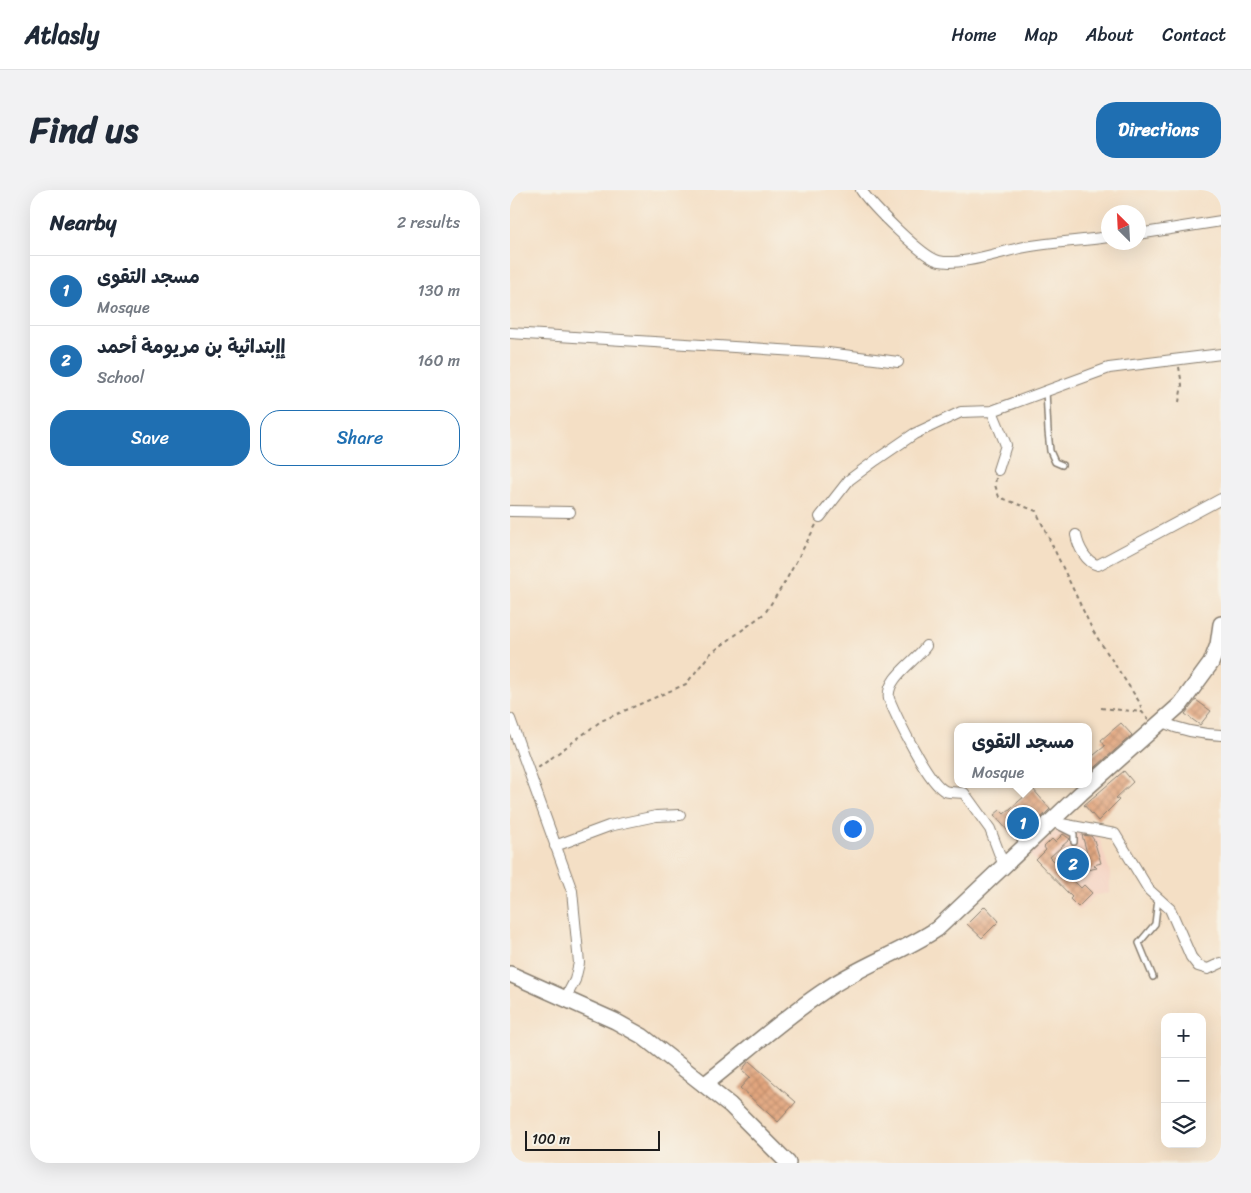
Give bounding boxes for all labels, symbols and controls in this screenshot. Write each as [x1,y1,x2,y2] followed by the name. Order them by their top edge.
[25,14,99,56] text: Atlasly
[952,19,997,51] text: Home
[1025,19,1058,51] text: Map
[1086,19,1134,51] text: About
[1162,19,1226,51] text: Contact
[30,99,138,161] text: Find us
[1096,102,1221,158] button: Directions
[50,204,116,242] text: Nearby
[1101,205,1146,250] north arrow
[397,208,460,237] text: 2 results
[97,260,200,293] text: مسجد التقوى
[63,276,69,305] text: 1
[418,276,460,305] text: 130 m
[97,293,150,322] text: Mosque
[97,330,285,363] text: إإبتدائية بن مريومة أحمد
[61,346,71,375] text: 2
[417,346,460,375] text: 160 m
[97,363,144,392] text: School
[50,410,250,466] button: Save
[260,410,460,466] button: Share
[954,723,1092,788] popup
[972,725,1074,758] text: مسجد التقوى
[972,758,1024,787] text: Mosque
[1007,804,1039,842] pin: 1
[840,816,866,842] your location
[1057,845,1089,883] pin: 2
[1161,1013,1206,1148] map controls
[1161,1013,1206,1058] button: +
[1161,1058,1206,1103] button: −
[1161,1103,1206,1148] button: layers
[532,1127,570,1152] text: 100 m
[525,1128,660,1151] scale bar

